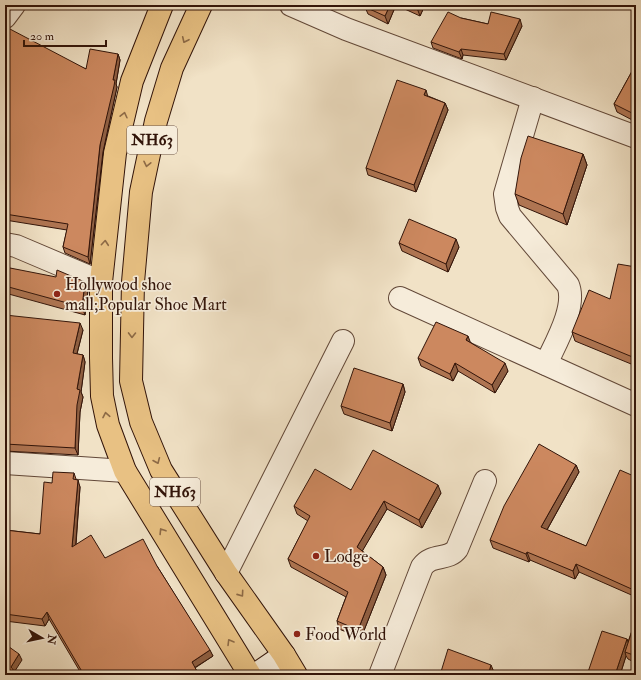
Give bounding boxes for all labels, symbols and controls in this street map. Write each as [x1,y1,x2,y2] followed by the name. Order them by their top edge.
[24,22,106,48] scale bar
[30,29,55,44] text: 20 m
[182,36,190,44] one-way arrow
[119,112,127,118] one-way arrow
[127,126,177,154] road number: NH63
[144,161,152,167] one-way arrow
[100,240,109,246] one-way arrow
[65,274,227,316] place label: Hollywood shoe mall;Popular Shoe Mart
[52,289,62,299] marker: Hollywood shoe mall;Popular Shoe Mart
[128,332,136,338] one-way arrow
[102,412,110,418] one-way arrow
[153,457,161,464] one-way arrow
[150,478,200,506] road number: NH63
[160,528,167,535] one-way arrow
[324,546,368,567] place label: Lodge
[311,551,321,561] marker: Lodge
[236,590,243,597] one-way arrow
[22,618,62,658] north arrow
[305,624,387,645] place label: Food World
[292,629,302,639] marker: Food World
[44,633,59,646] text: N
[227,639,235,646] one-way arrow

